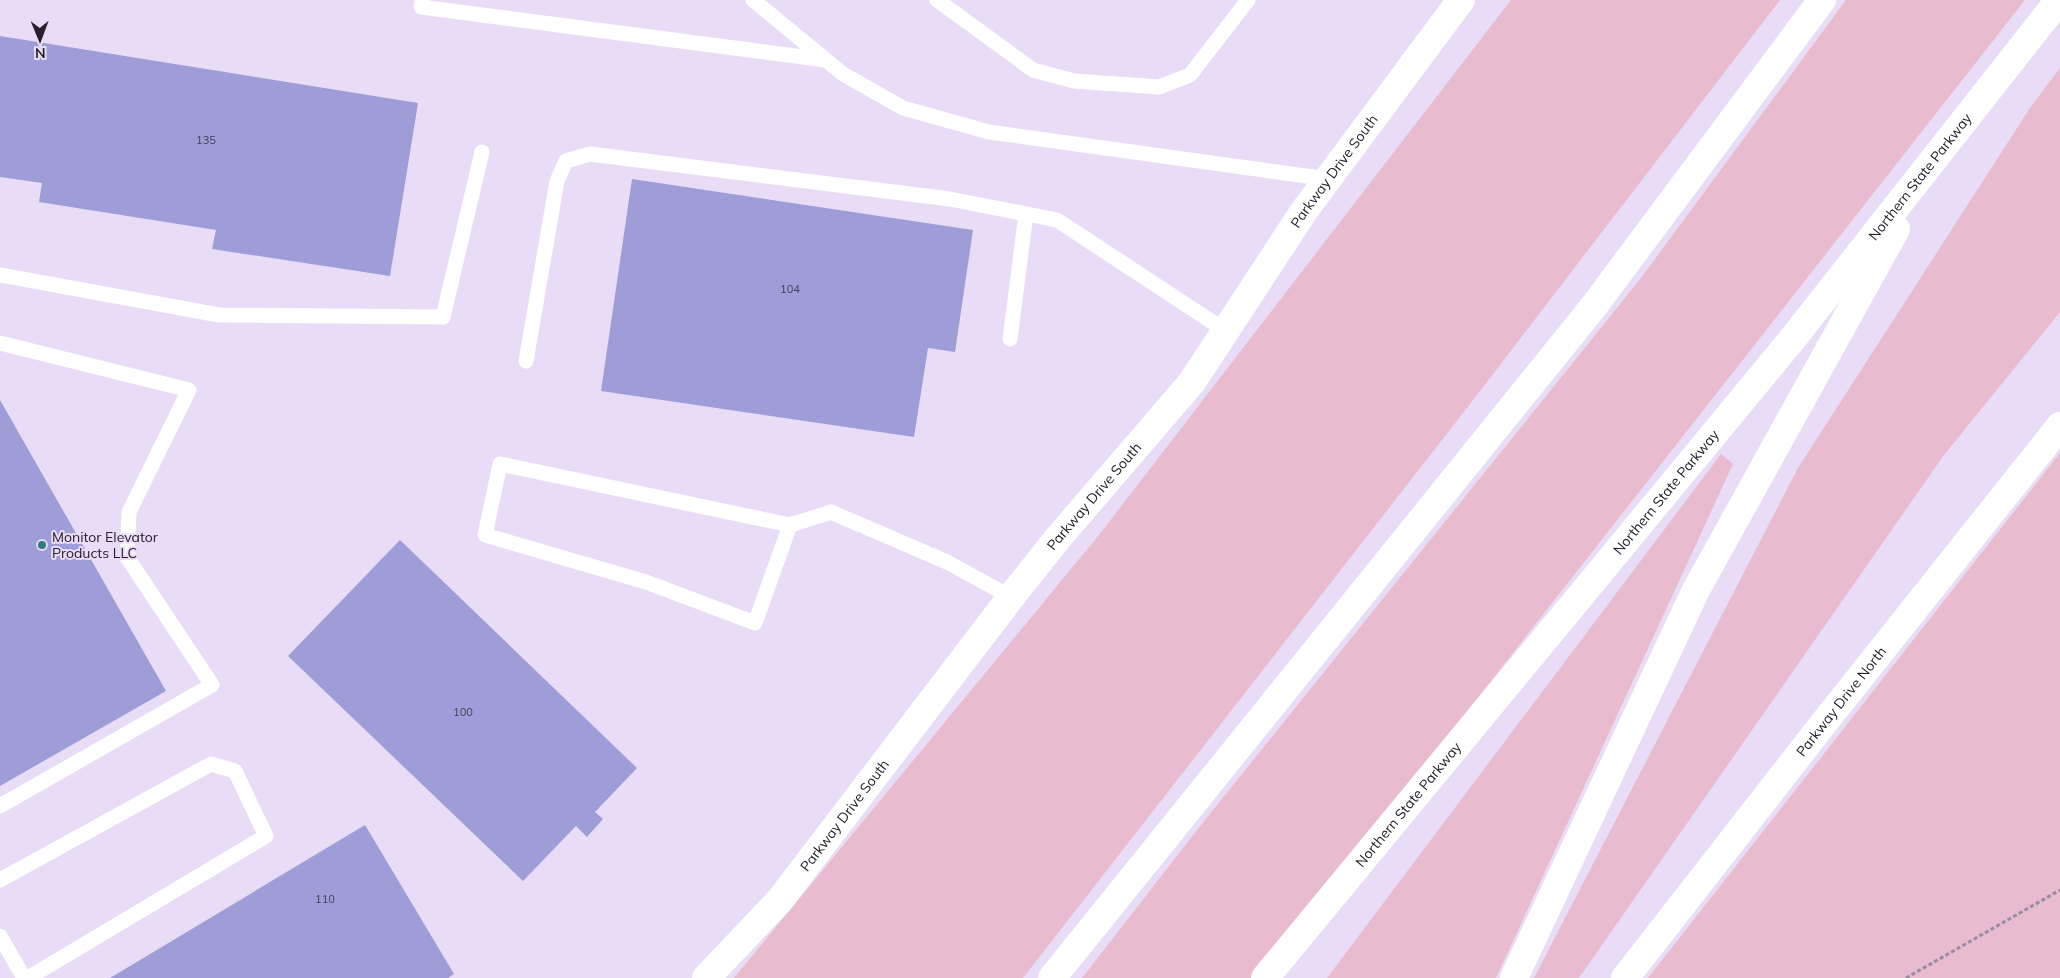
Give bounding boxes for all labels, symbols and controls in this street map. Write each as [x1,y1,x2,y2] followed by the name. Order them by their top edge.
[15,15,65,65] north arrow
[35,44,46,62] text: N
[1864,109,1976,244] street label: Northern State Parkway
[1287,111,1382,231] street label: Parkway Drive South
[196,133,216,147] house number: 135
[780,282,800,296] house number: 104
[1609,425,1723,558] street label: Northern State Parkway
[1043,439,1145,554] street label: Parkway Drive South
[52,528,159,562] place label: Monitor Elevator Products LLC
[36,539,48,551] marker: Monitor Elevator Products LLC
[1792,643,1890,760] street label: Parkway Drive North
[453,705,473,719] house number: 100
[1351,738,1465,871] street label: Northern State Parkway
[796,756,893,875] street label: Parkway Drive South
[315,892,335,906] house number: 110

